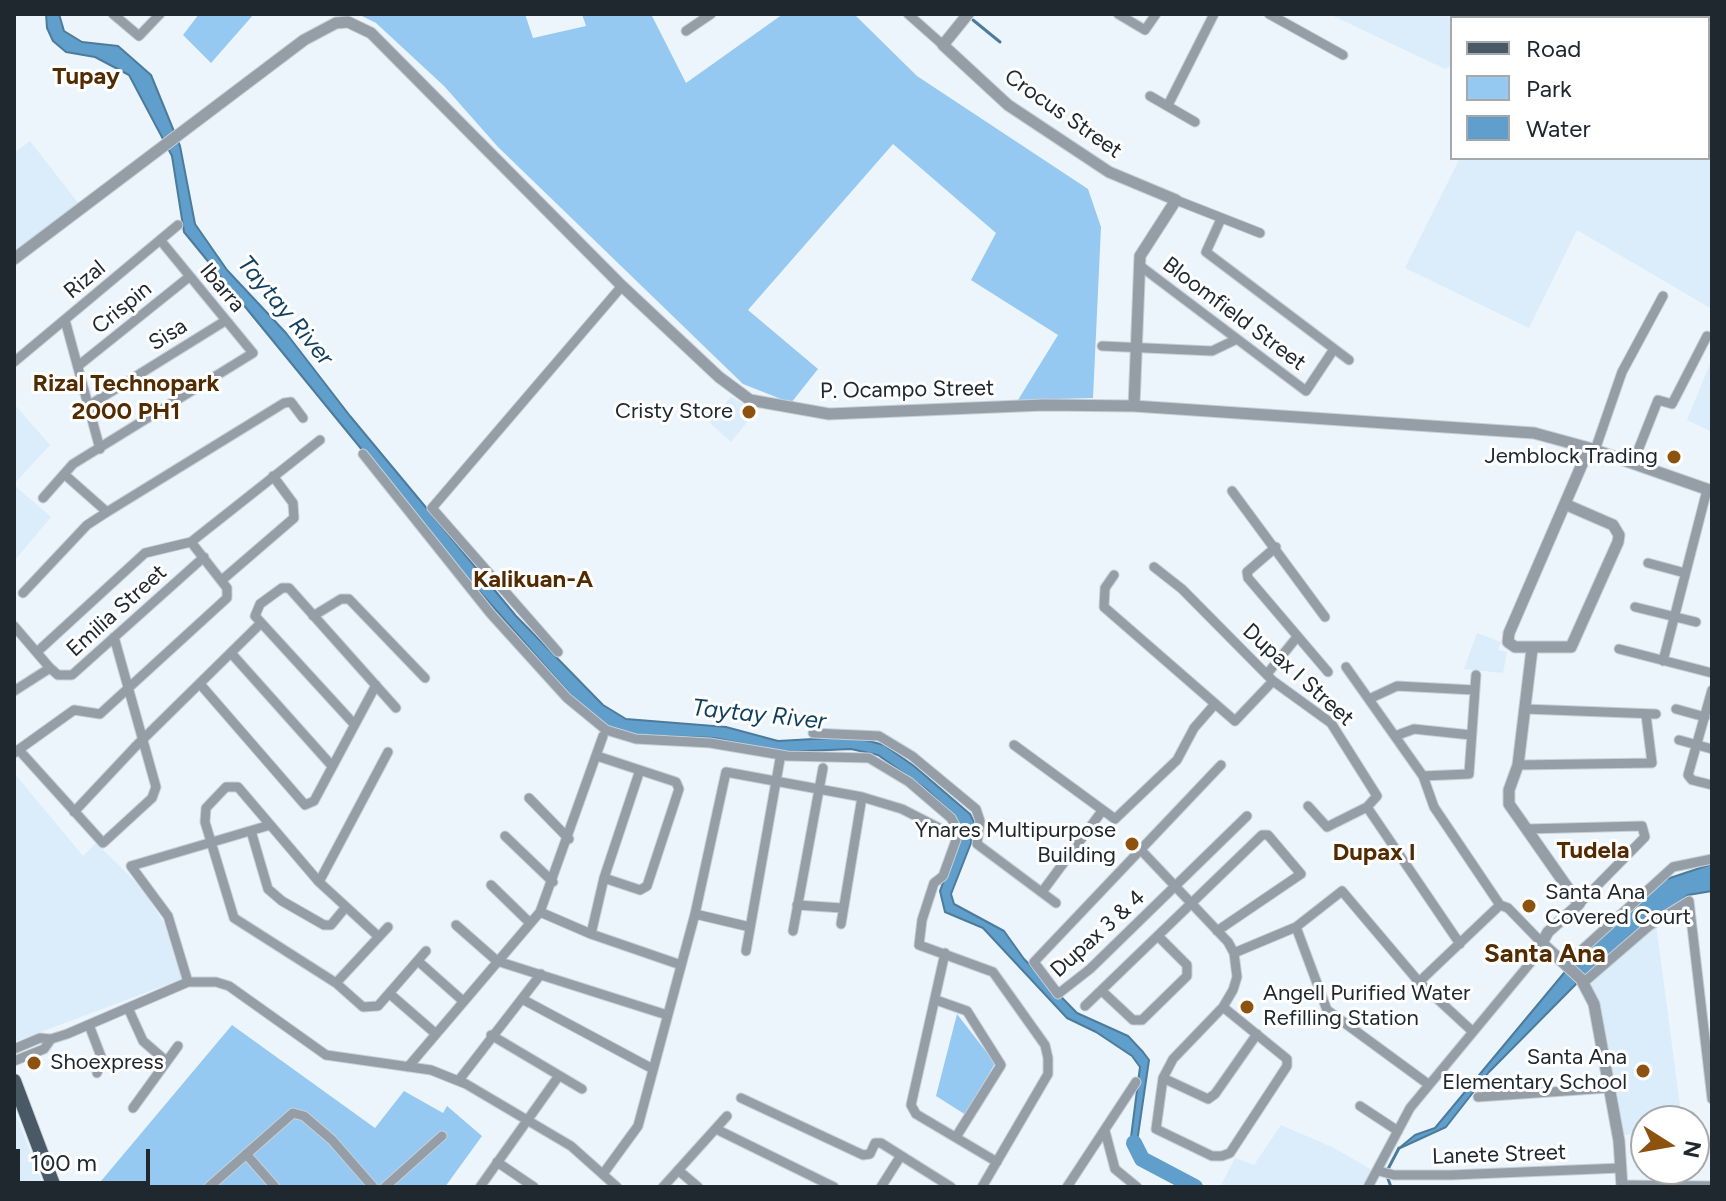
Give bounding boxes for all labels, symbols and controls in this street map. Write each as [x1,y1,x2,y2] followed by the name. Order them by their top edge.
[1450,16,1710,160] legend
[1526,34,1581,63] text: Road
[52,63,120,91] district label: Tupay
[999,64,1127,164] street label: Crocus Street
[1526,74,1572,103] text: Park
[1526,114,1591,143] text: Water
[231,250,339,372] water label: Taytay River
[1157,252,1311,376] street label: Bloomfield Street
[59,255,111,305] street label: Rizal
[194,258,250,318] street label: Ibarra
[87,276,157,340] street label: Crispin
[144,313,192,357] street label: Sisa
[33,370,219,426] district label: Rizal Technopark 2000 PH1
[820,375,994,405] street label: P. Ocampo Street
[615,399,733,425] place label: Cristy Store
[740,403,758,421] marker: Cristy Store
[1484,444,1658,470] place label: Jemblock Trading
[1665,448,1683,466] marker: Jemblock Trading
[62,559,172,663] street label: Emilia Street
[473,566,593,594] district label: Kalikuan-A
[1237,618,1359,732] street label: Dupax I Street
[691,694,827,736] water label: Taytay River
[915,818,1116,870] place label: Ynares Multipurpose Building
[1123,835,1141,853] marker: Ynares Multipurpose Building
[1556,837,1630,865] district label: Tudela
[1332,839,1416,867] district label: Dupax I
[1545,880,1691,932] place label: Santa Ana Covered Court
[1045,885,1151,983] street label: Dupax 3 & 4
[1520,897,1538,915] marker: Santa Ana Covered Court
[1484,938,1606,970] district label: Santa Ana
[1263,981,1470,1032] place label: Angell Purified Water Refilling Station
[1238,998,1256,1016] marker: Angell Purified Water Refilling Station
[1442,1045,1627,1096] place label: Santa Ana Elementary School
[50,1050,164,1076] place label: Shoexpress
[25,1054,43,1072] marker: Shoexpress
[1634,1062,1652,1080] marker: Santa Ana Elementary School
[1630,1105,1710,1185] north arrow
[20,1133,154,1183] scale bar
[1677,1138,1707,1160] text: N
[1431,1139,1567,1171] street label: Lanete Street
[30,1148,97,1177] text: 100 m

